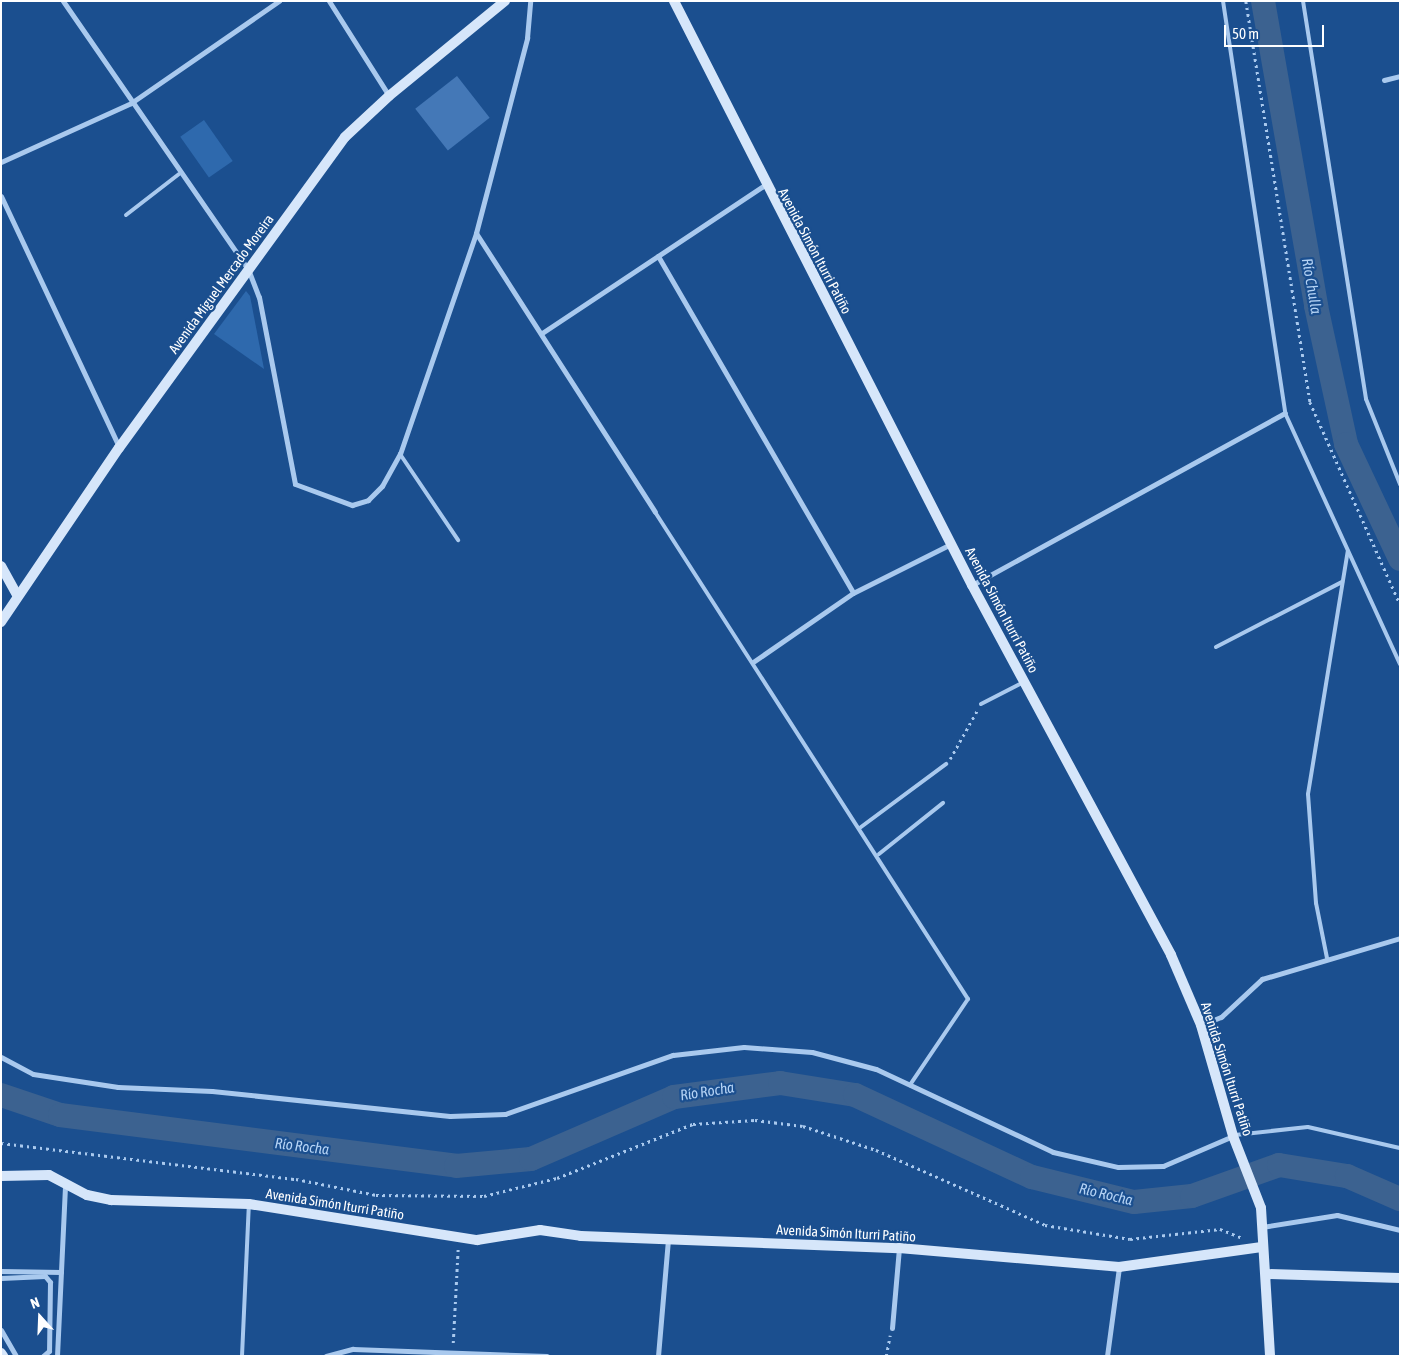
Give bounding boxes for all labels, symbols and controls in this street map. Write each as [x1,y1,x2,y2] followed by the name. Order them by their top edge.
[1226,15,1326,47] scale bar
[1232,25,1259,42] text: 50 m
[775,185,855,317] street label: Avenida Simón Iturri Patiño
[165,211,277,357] street label: Avenida Miguel Mercado Moreira
[1298,257,1326,315] water label: Río Chulla
[962,544,1042,676] street label: Avenida Simón Iturri Patiño
[1197,1000,1257,1138] street label: Avenida Simón Iturri Patiño
[679,1078,735,1104] water label: Río Rocha
[274,1134,330,1158] water label: Río Rocha
[1077,1179,1135,1209] water label: Río Rocha
[265,1185,405,1223] street label: Avenida Simón Iturri Patiño
[776,1221,916,1245] street label: Avenida Simón Iturri Patiño
[15,1292,65,1342] north arrow
[28,1294,41,1312] text: N

